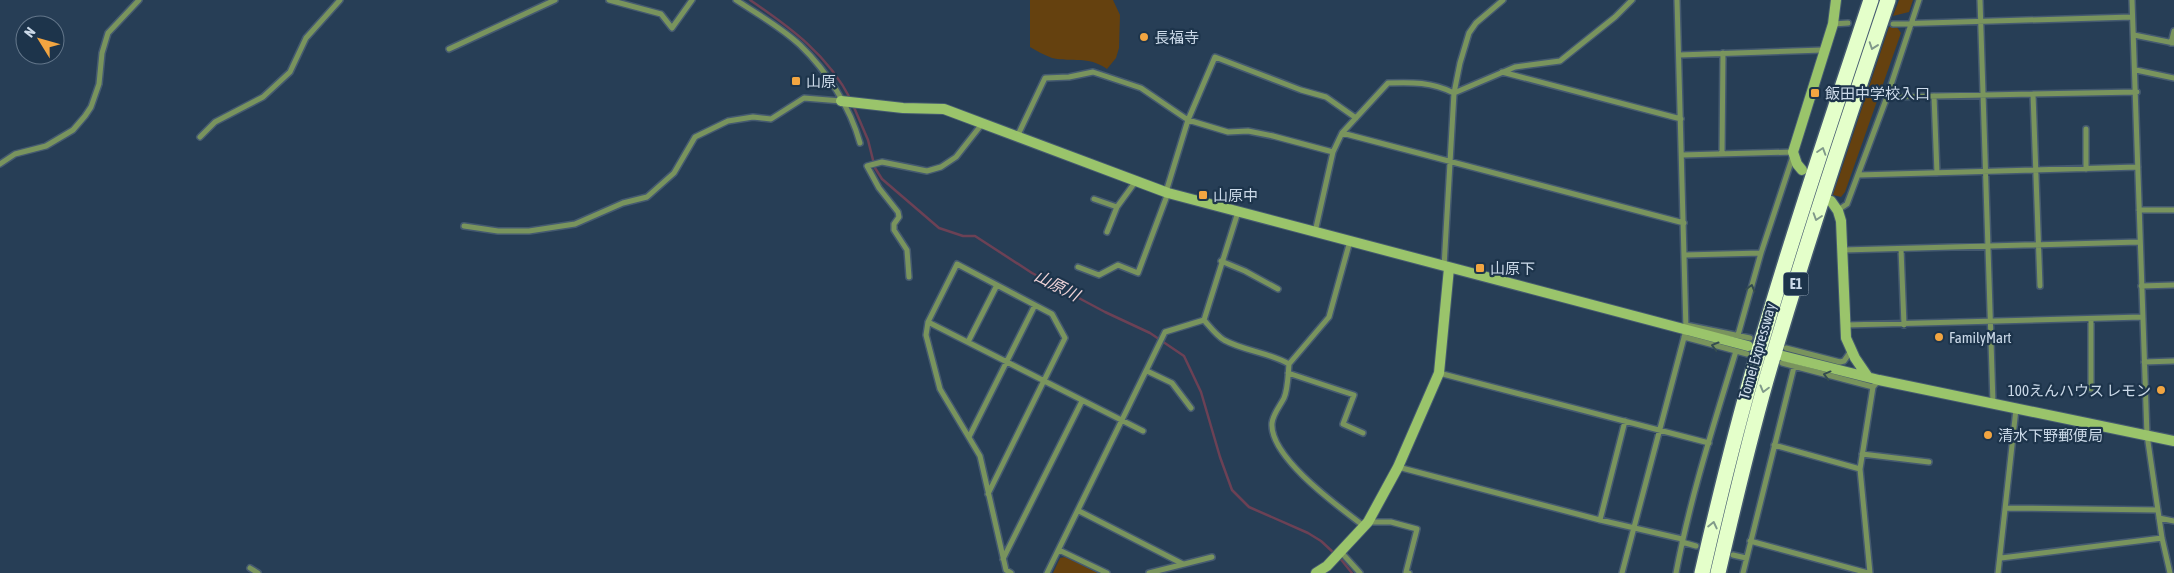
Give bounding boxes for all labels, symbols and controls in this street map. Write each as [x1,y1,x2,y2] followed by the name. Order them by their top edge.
[15,15,65,65] north arrow
[21,24,38,40] text: N
[1154,29,1199,46] place label: 長福寺
[1138,31,1150,43] marker: 長福寺
[1869,41,1879,50] one-way arrow
[806,73,836,90] place label: 山原
[790,75,802,87] marker: 山原
[1825,85,1930,102] place label: 飯田中学校入口
[1809,87,1821,99] marker: 飯田中学校入口
[1816,147,1826,156] one-way arrow
[1213,187,1258,204] place label: 山原中
[1197,189,1209,201] marker: 山原中
[1812,213,1822,221] one-way arrow
[1490,260,1535,277] place label: 山原下
[1474,262,1486,274] marker: 山原下
[1032,266,1084,305] water label: 山原川
[1784,272,1808,296] road number: E1
[1746,284,1756,292] one-way arrow
[1735,301,1779,401] street label: Tomei Expressway
[1949,329,2012,346] place label: FamilyMart
[1933,331,1945,343] marker: FamilyMart
[1712,341,1720,351] one-way arrow
[1824,371,1832,381] one-way arrow
[2008,382,2151,399] place label: 100えんハウス レモン
[2155,384,2167,396] marker: 100えんハウス レモン
[1759,385,1770,394] one-way arrow
[1998,427,2103,444] place label: 清水下野郵便局
[1982,429,1994,441] marker: 清水下野郵便局
[1707,521,1718,530] one-way arrow

